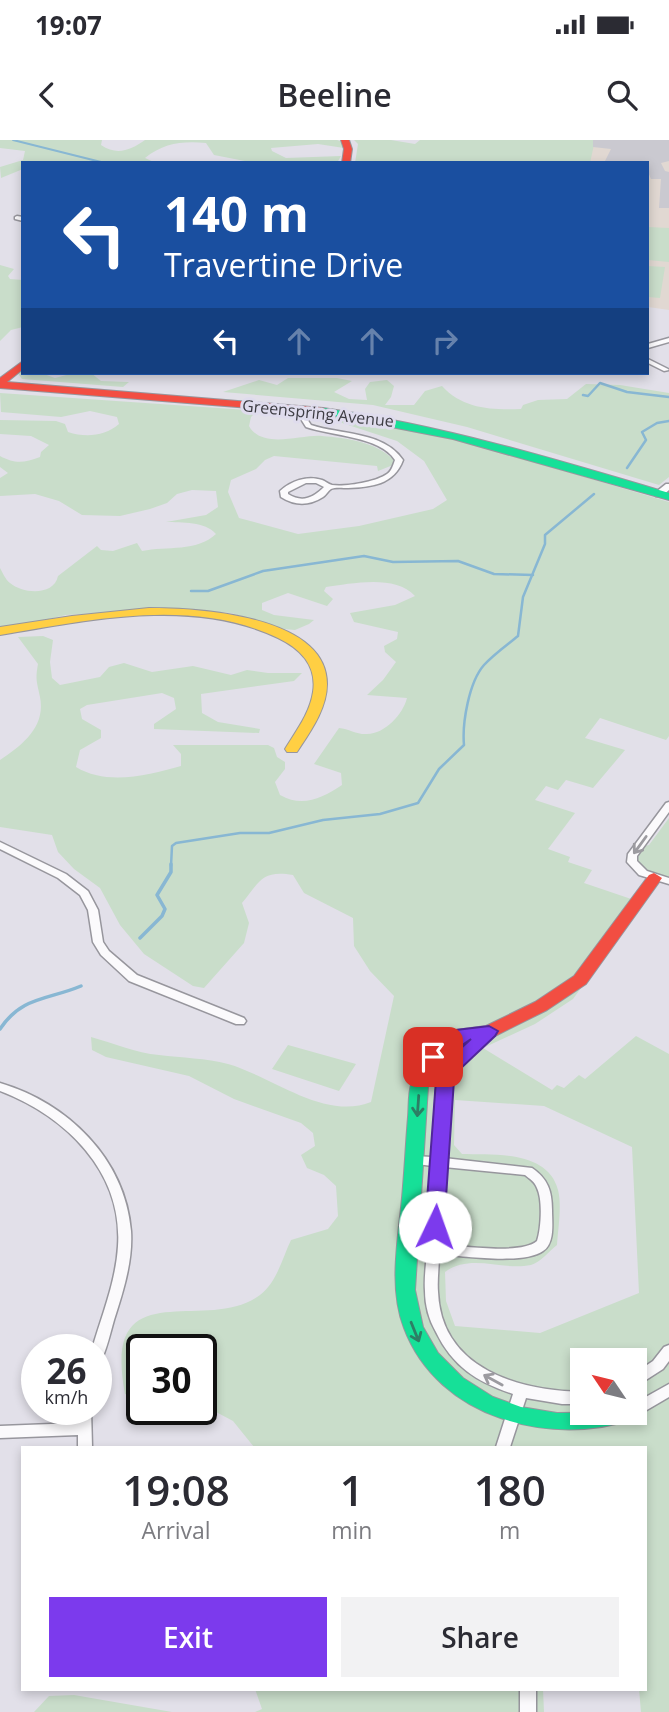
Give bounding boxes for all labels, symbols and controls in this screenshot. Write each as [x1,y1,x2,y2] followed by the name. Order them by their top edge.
[35,7,102,43] text: 19:07
[277,73,392,116] text: Beeline
[28,76,66,114] icon: back
[603,76,641,114] icon: search
[164,180,309,246] text: 140 m
[49,189,140,280] icon: left
[164,243,403,286] text: Travertine Drive
[207,322,245,360] icon: left
[280,322,318,360] icon: ahead
[353,322,391,360] icon: ahead
[426,322,464,360] icon: right
[241,394,395,432] street label: Greenspring Avenue
[633,835,648,854] one-way arrow
[403,1027,463,1087] pin
[414,1038,452,1076] icon: arrive
[411,1094,424,1117] one-way arrow
[398,1190,472,1264] position arrow
[409,1321,422,1342] one-way arrow
[126,1334,217,1425] speed limit sign: 30
[46,1347,87,1394] text: 26
[570,1348,648,1424] north arrow
[570,1348,647,1425] map controls
[484,1373,504,1387] one-way arrow
[45,1385,88,1409] text: km/h
[122,1461,230,1518] text: 19:08
[340,1461,364,1518] text: 1
[474,1461,546,1518] text: 180
[141,1514,211,1546] text: Arrival
[331,1514,372,1546] text: min
[499,1514,520,1546] text: m
[49,1597,327,1677] button: Exit
[341,1597,619,1677] button: Share

